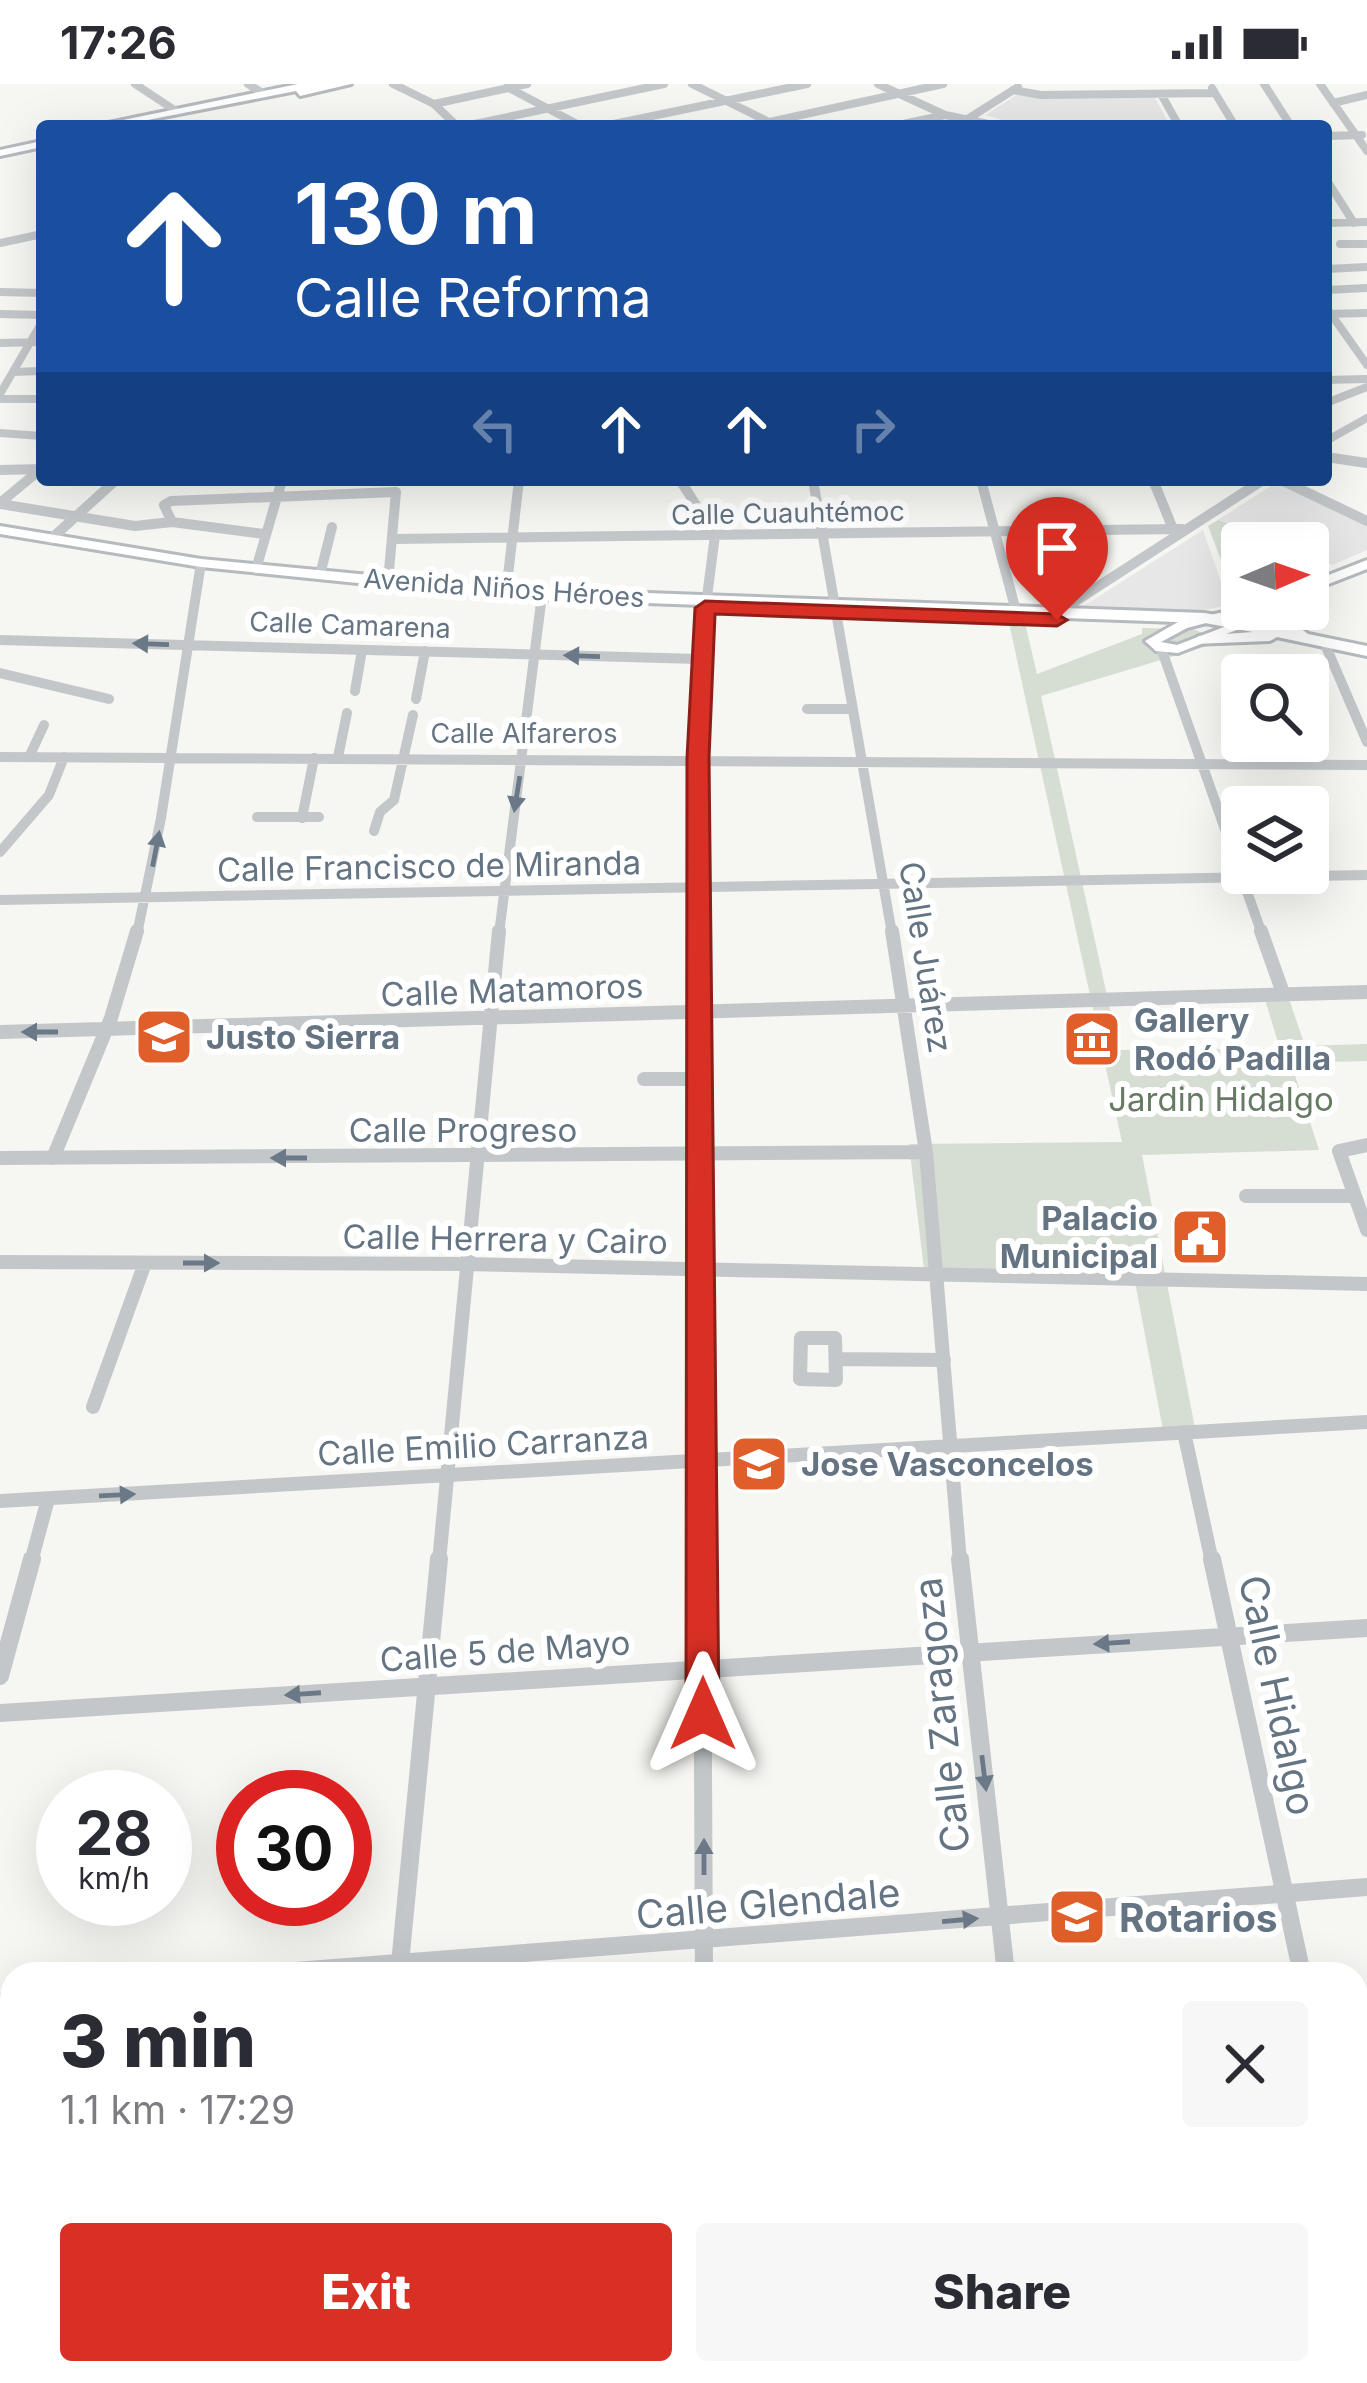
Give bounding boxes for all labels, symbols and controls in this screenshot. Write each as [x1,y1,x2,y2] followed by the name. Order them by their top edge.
[60,15,177,70] text: 17:26
[294,163,538,264] text: 130 m
[96,168,252,324] icon: ahead
[294,265,652,330] text: Calle Reforma
[462,396,528,462] icon: left
[588,396,654,462] icon: ahead
[714,396,780,462] icon: ahead
[840,396,906,462] icon: right
[671,494,905,532] street label: Calle Cuauhtémoc
[1006,497,1108,620] pin
[1024,515,1090,581] icon: arrive
[1221,522,1329,630] north arrow
[1221,522,1329,894] map controls
[362,562,646,614] street label: Avenida Niños Héroes
[249,605,451,645] street label: Calle Camarena
[131,634,169,653] one-way arrow
[562,646,600,665] one-way arrow
[1221,654,1329,762] button: search
[431,717,617,750] street label: Calle Alfareros
[508,776,526,814] one-way arrow
[1221,786,1329,894] button: layers
[147,829,166,867] one-way arrow
[217,842,641,890] street label: Calle Francisco de Miranda
[891,859,961,1055] street label: Calle Juárez
[380,965,644,1015] street label: Calle Matamoros
[1134,1000,1331,1078] place label: Gallery Rodó Padilla
[133,1006,195,1068] school or university icon: Justo Sierra
[1061,1008,1123,1070] museum icon: Gallery Rodó Padilla
[206,1017,400,1057] place label: Justo Sierra
[20,1022,58,1042] one-way arrow
[1108,1079,1334,1119] park label: Jardin Hidalgo
[349,1110,577,1150] street label: Calle Progreso
[269,1148,307,1168] one-way arrow
[1000,1198,1158,1276] place label: Palacio Municipal
[1169,1206,1231,1268] public building icon: Palacio Municipal
[342,1216,668,1262] street label: Calle Herrera y Cairo
[183,1253,221,1273] one-way arrow
[316,1416,650,1474] street label: Calle Emilio Carranza
[728,1433,790,1495] school or university icon: Jose Vasconcelos
[801,1444,1094,1484] place label: Jose Vasconcelos
[99,1485,137,1504] one-way arrow
[1230,1571,1326,1819] street label: Calle Hidalgo
[903,1575,979,1855] street label: Calle Zaragoza
[379,1622,631,1680] street label: Calle 5 de Mayo
[1093,1634,1130,1653] one-way arrow
[640,1651,766,1777] position arrow
[283,1685,321,1704] one-way arrow
[975,1755,994,1793] one-way arrow
[216,1770,372,1926] speed limit sign: 30
[76,1797,152,1869] text: 28
[694,1837,714,1875] one-way arrow
[78,1860,150,1896] text: km/h
[634,1868,902,1938] street label: Calle Glendale
[1046,1886,1108,1948] school or university icon: Rotarios
[1119,1894,1278,1941] place label: Rotarios
[942,1910,979,1929] one-way arrow
[60,1997,256,2084] text: 3 min
[1182,2001,1308,2127] button: close
[60,2086,295,2133] text: 1.1 km · 17:29
[60,2223,672,2361] button: Exit
[696,2223,1308,2361] button: Share

